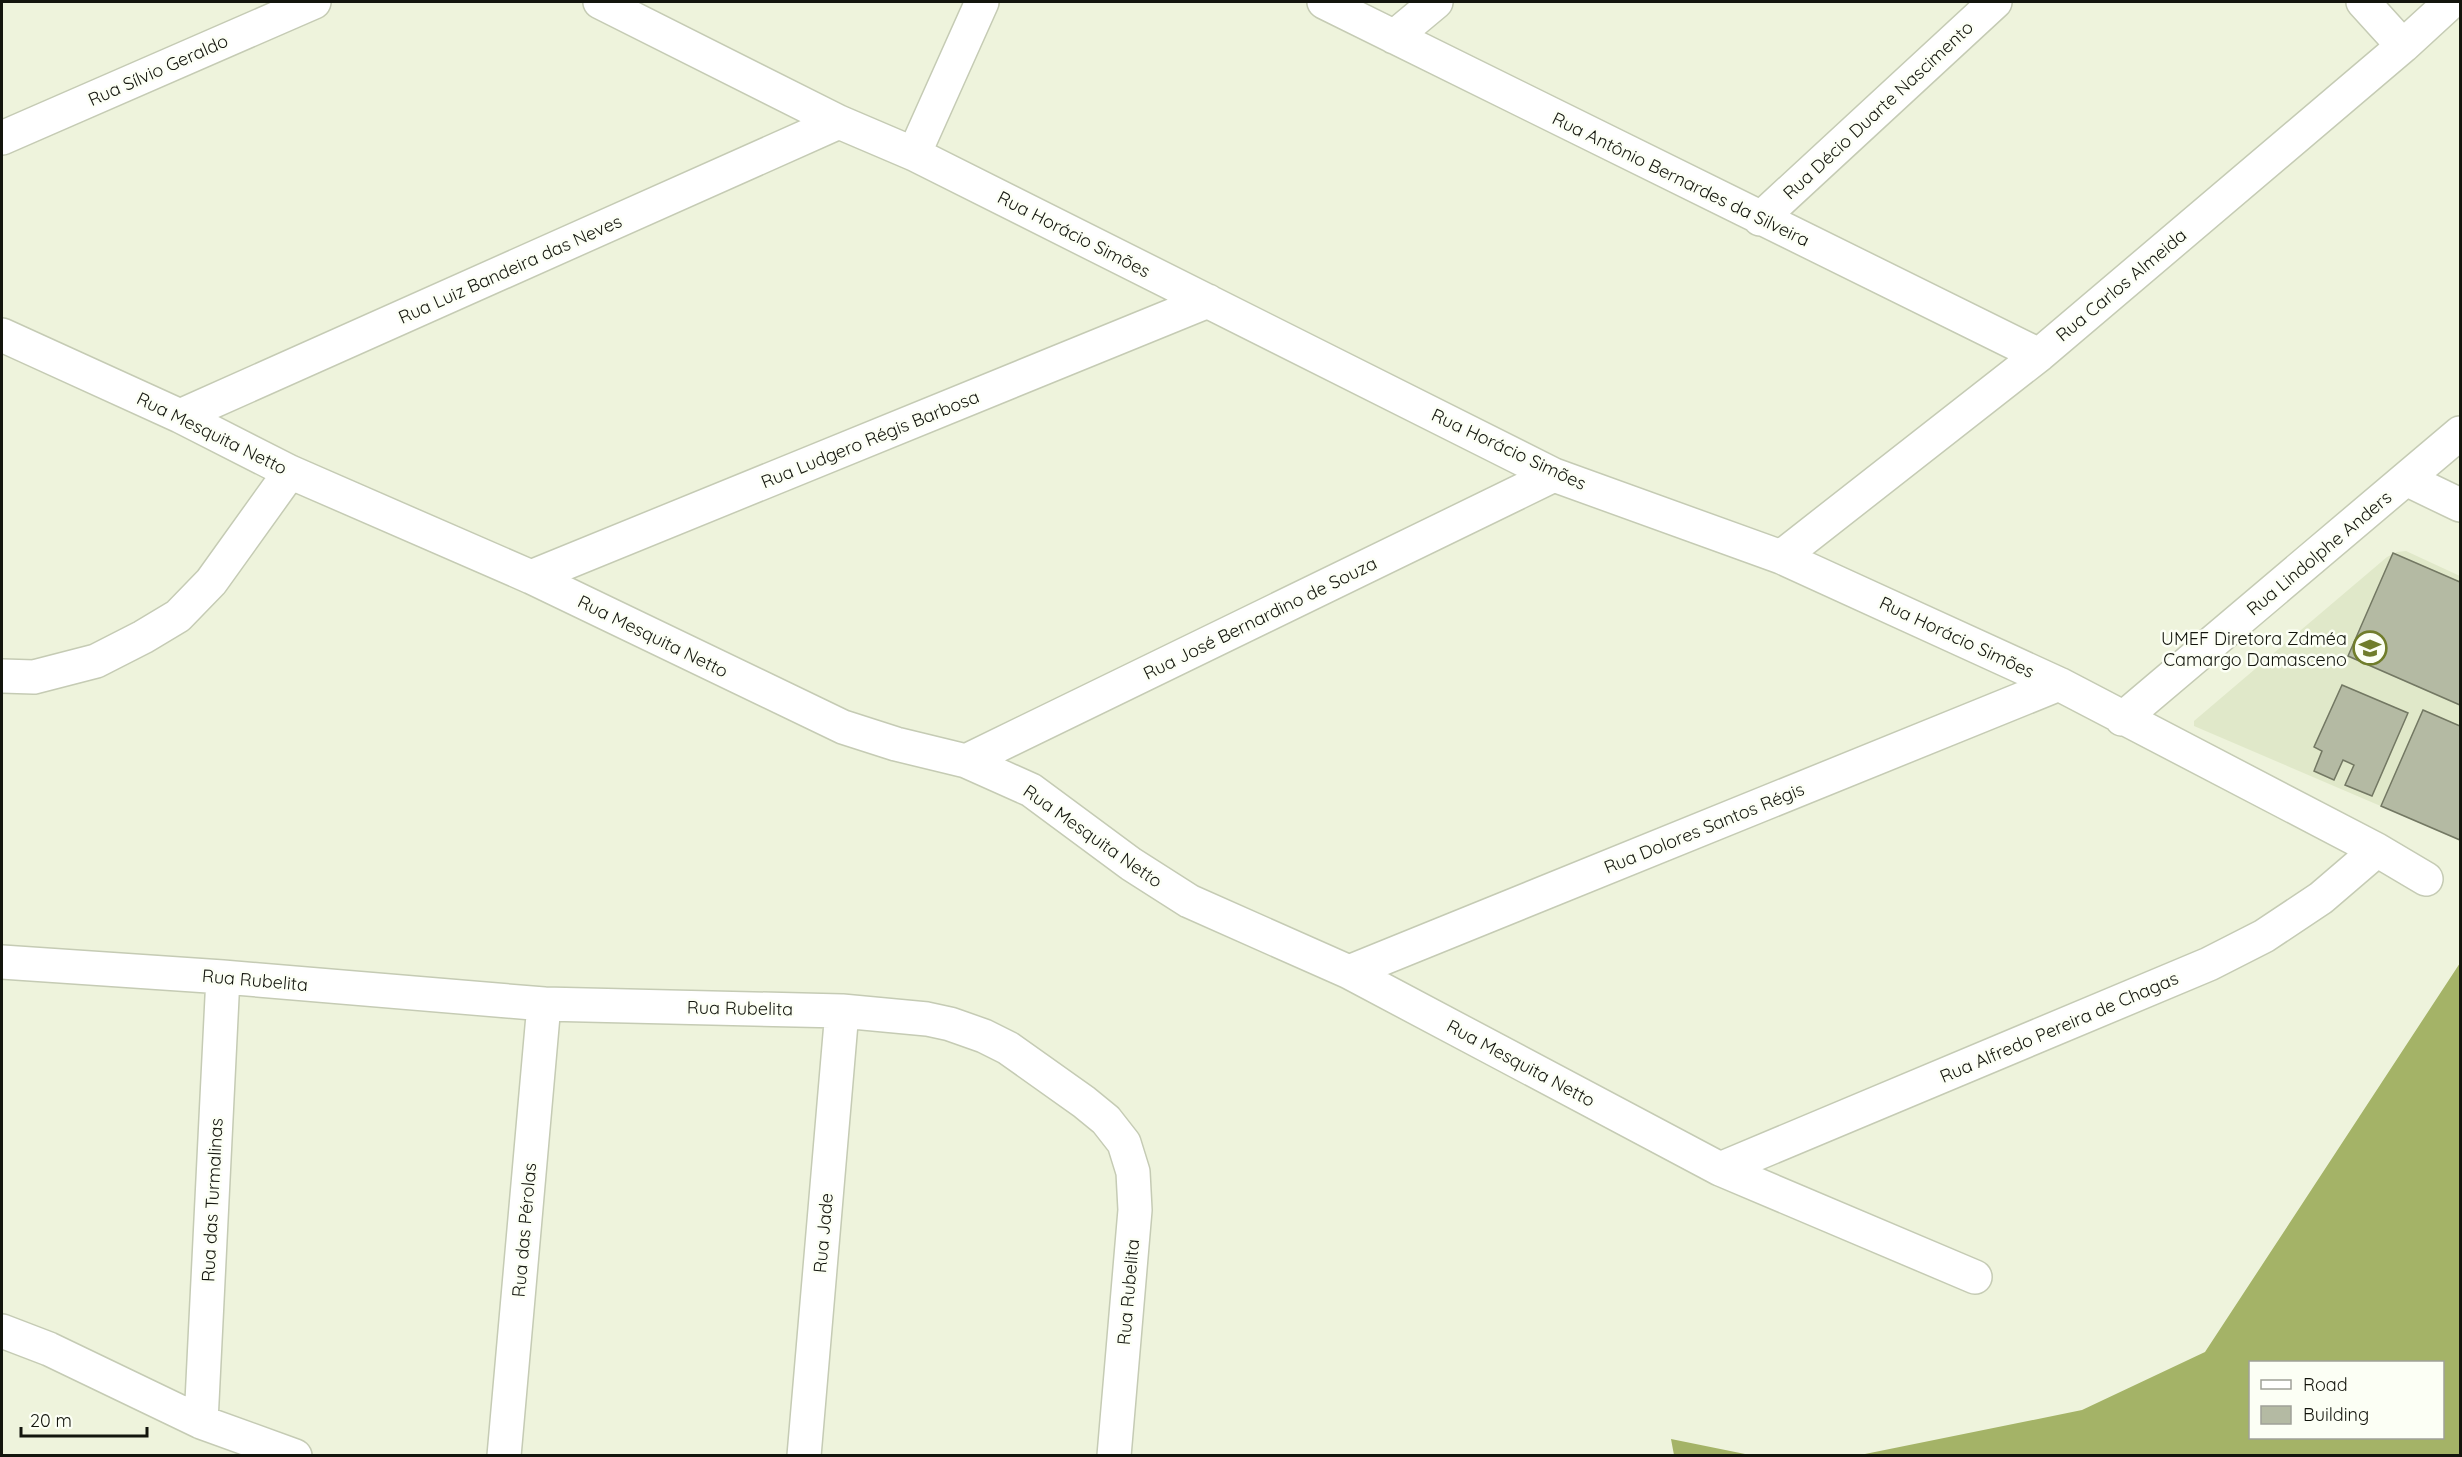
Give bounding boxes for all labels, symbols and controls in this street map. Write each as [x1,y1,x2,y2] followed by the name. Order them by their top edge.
[1778,16,1978,204] street label: Rua Décio Duarte Nascimento
[84,29,232,111] street label: Rua Sílvio Geraldo
[1549,107,1813,251] street label: Rua Antônio Bernardes da Silveira
[994,186,1154,282] street label: Rua Horácio Simões
[395,209,625,329] street label: Rua Luiz Bandeira das Neves
[2051,224,2191,346] street label: Rua Carlos Almeida
[758,385,982,493] street label: Rua Ludgero Régis Barbosa
[133,387,291,479] street label: Rua Mesquita Netto
[1428,403,1590,495] street label: Rua Horácio Simões
[2242,486,2396,620] street label: Rua Lindolphe Anders
[1139,551,1381,685] street label: Rua José Bernardino de Souza
[574,590,732,682] street label: Rua Mesquita Netto
[1876,591,2038,683] street label: Rua Horácio Simões
[2161,627,2347,671] place label: UMEF Diretora Zdméa Camargo Damasceno
[2352,630,2388,666] school or university icon: UMEF Diretora Zdméa Camargo Damasceno
[1600,777,1808,879] street label: Rua Dolores Santos Régis
[1019,779,1167,893] street label: Rua Mesquita Netto
[201,964,309,996] street label: Rua Rubelita
[1936,966,2182,1088] street label: Rua Alfredo Pereira de Chagas
[687,996,793,1020] street label: Rua Rubelita
[1443,1014,1599,1112] street label: Rua Mesquita Netto
[196,1117,228,1283] street label: Rua das Turmalinas
[507,1162,541,1298] street label: Rua das Pérolas
[808,1192,838,1274] street label: Rua Jade
[1112,1238,1144,1346] street label: Rua Rubelita
[2249,1361,2444,1439] legend
[2303,1373,2348,1396] text: Road
[21,1400,147,1438] scale bar
[2303,1403,2369,1426] text: Building
[30,1409,72,1432] text: 20 m

